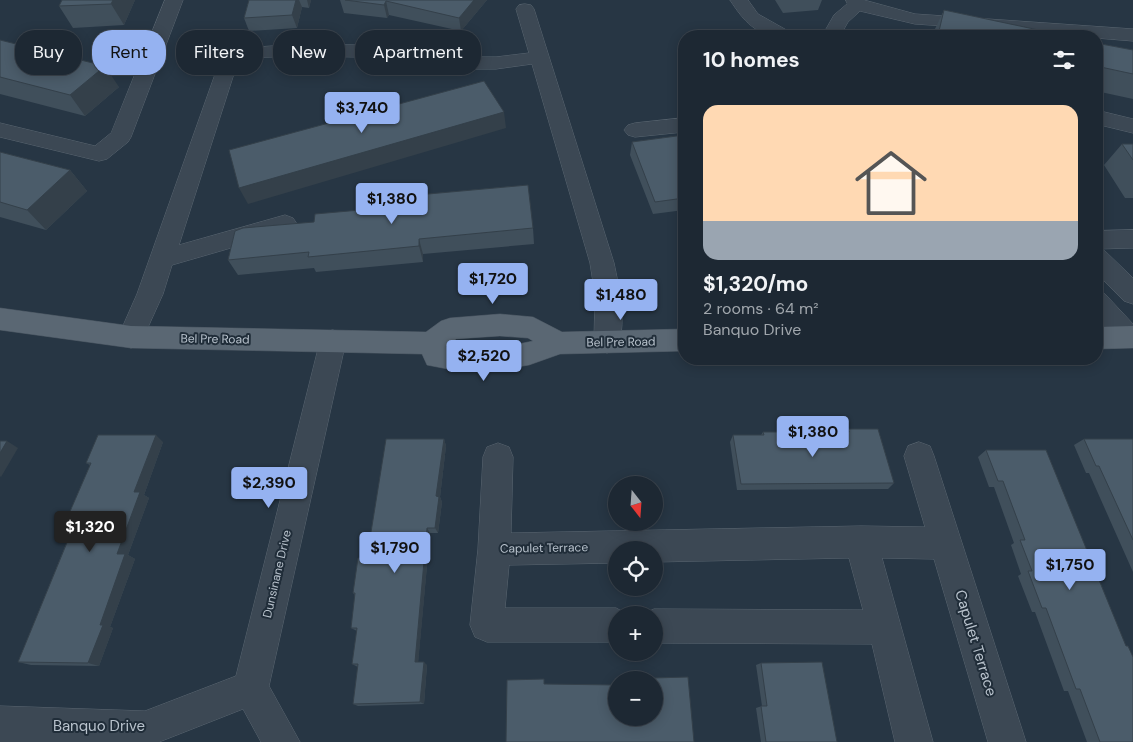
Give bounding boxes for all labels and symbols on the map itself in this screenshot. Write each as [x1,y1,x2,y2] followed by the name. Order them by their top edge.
[321,92,403,134] pin: $3,740
[351,182,433,225] pin: $1,380
[452,262,534,305] pin: $1,720
[580,278,662,321] pin: $1,480
[180,330,250,348] street label: Bel Pre Road
[586,333,656,351] street label: Bel Pre Road
[443,340,525,382] pin: $2,520
[772,416,854,458] pin: $1,380
[228,466,310,509] pin: $2,390
[608,476,662,531] north arrow
[49,510,131,553] pin: $1,320
[259,528,295,619] street label: Dunsinane Drive
[354,532,436,574] pin: $1,790
[500,539,588,557] street label: Capulet Terrace
[1029,548,1111,591] pin: $1,750
[950,587,1002,699] street label: Capulet Terrace
[53,716,145,736] street label: Banquo Drive

